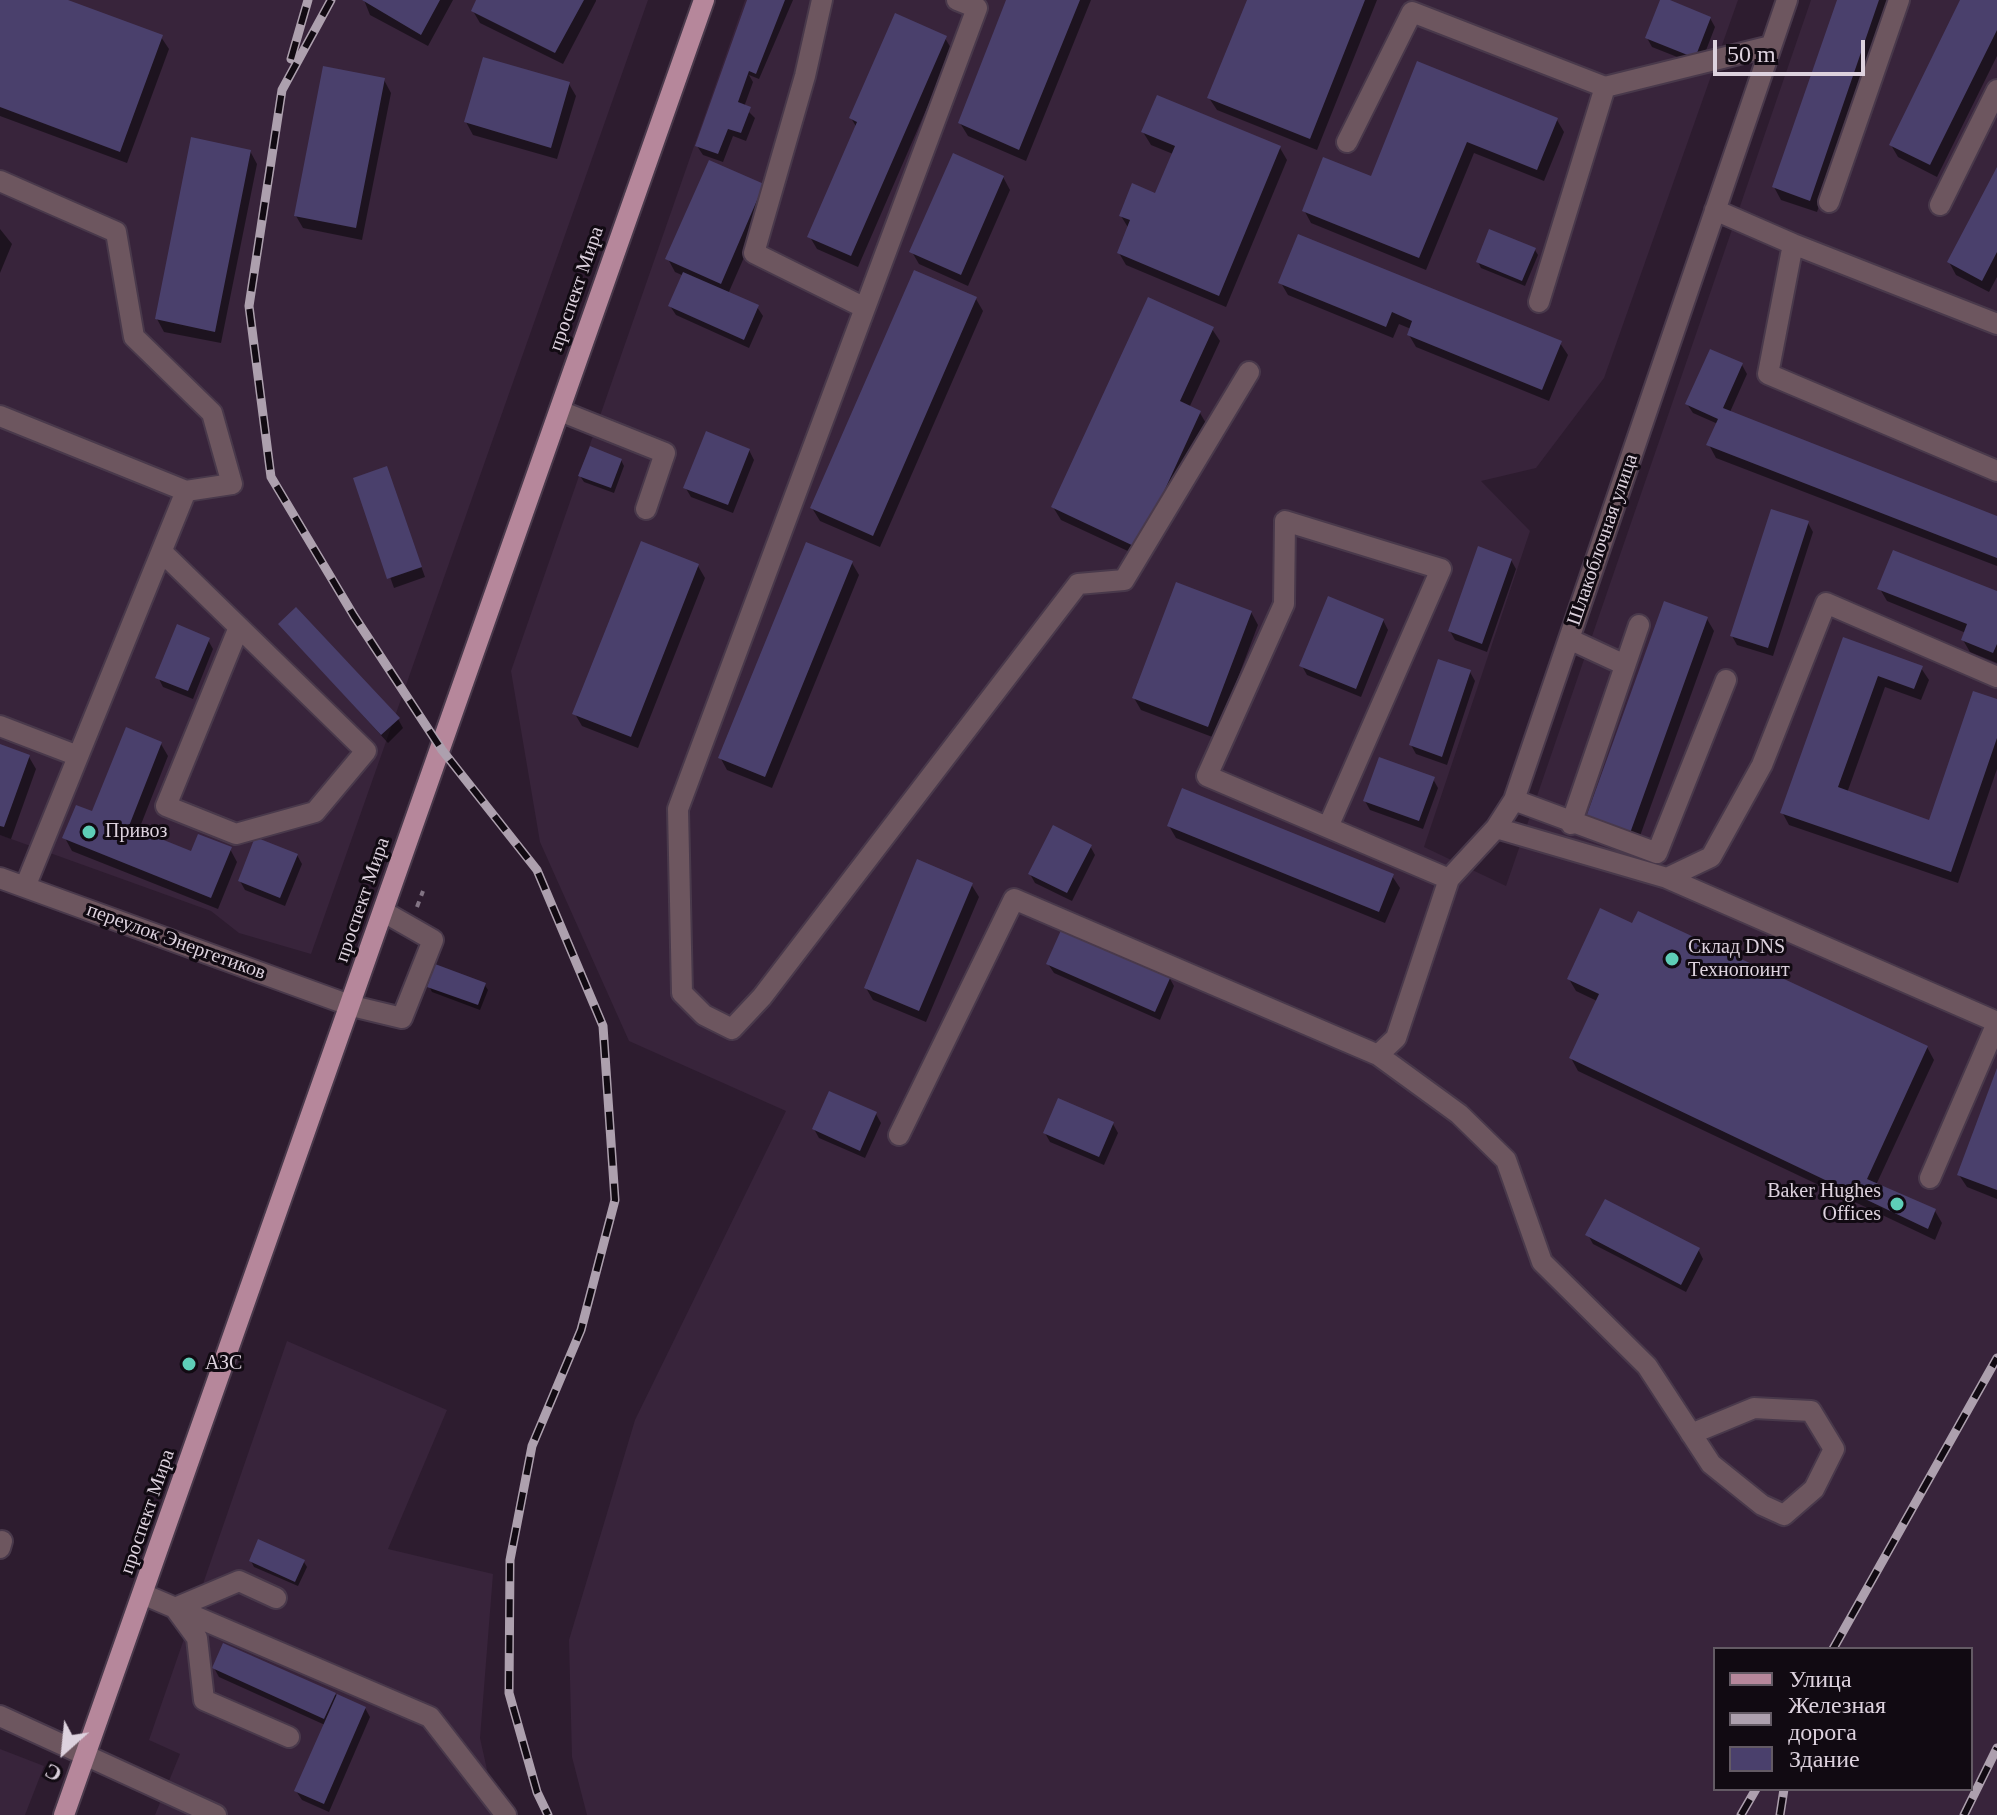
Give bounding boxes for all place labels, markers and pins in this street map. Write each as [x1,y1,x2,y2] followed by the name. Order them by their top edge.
[105,820,167,844] place label: Привоз
[80,823,98,841] marker: Привоз
[1688,936,1790,983] place label: Склад DNS Технопоинт
[1663,950,1681,968] marker: Склад DNS Технопоинт
[1767,1180,1881,1227] place label: Baker Hughes Offices
[1888,1195,1906,1213] marker: Baker Hughes Offices
[205,1352,242,1376] place label: АЗС
[180,1355,198,1373] marker: АЗС

